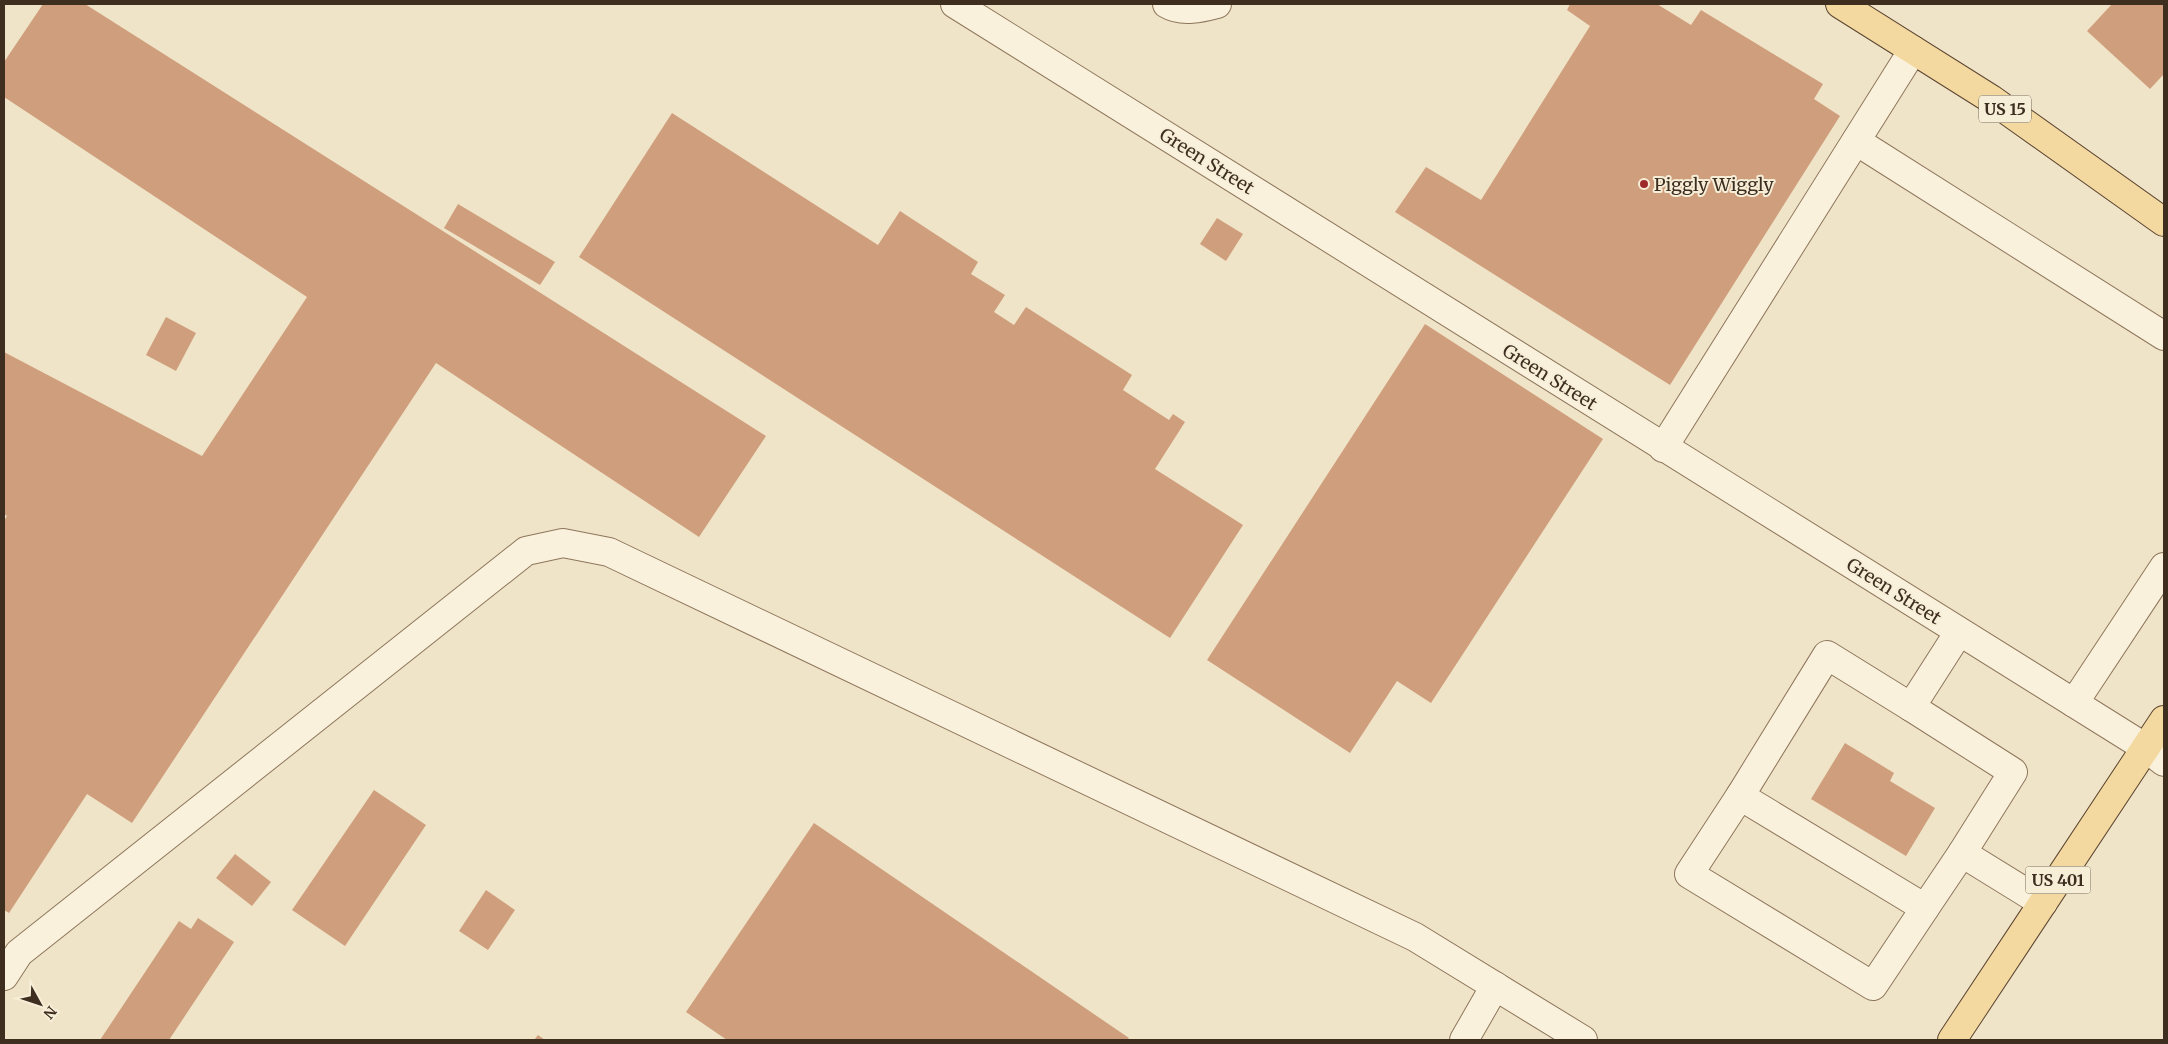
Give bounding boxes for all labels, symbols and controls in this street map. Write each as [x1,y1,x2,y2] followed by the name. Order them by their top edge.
[1979,96,2031,122] road number: US 15
[1155,123,1259,199] street label: Green Street
[1654,173,1774,196] place label: Piggly Wiggly
[1638,178,1650,190] marker: Piggly Wiggly
[1498,339,1602,415] street label: Green Street
[1842,553,1946,629] street label: Green Street
[2026,866,2090,894] road number: US 401
[15,979,65,1029] north arrow
[40,1002,60,1022] text: N

